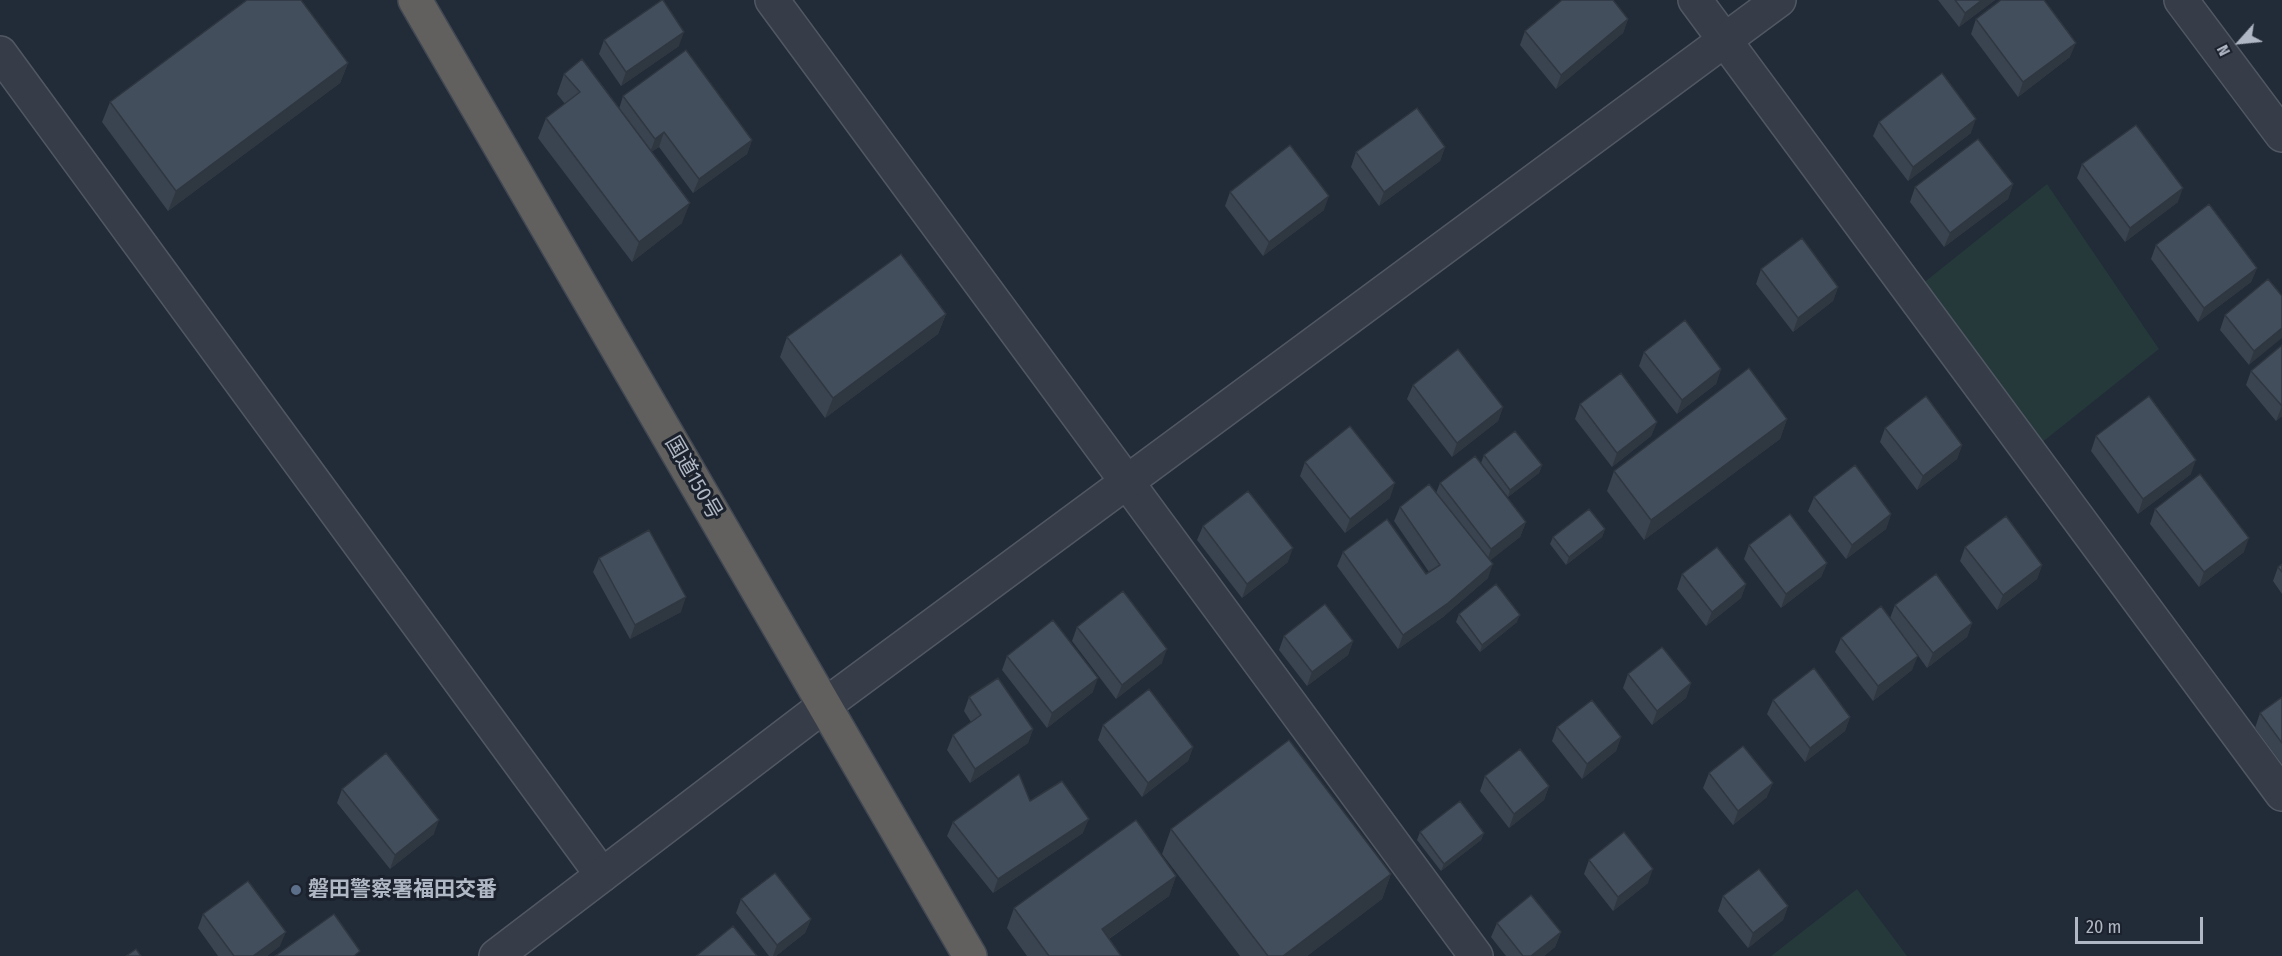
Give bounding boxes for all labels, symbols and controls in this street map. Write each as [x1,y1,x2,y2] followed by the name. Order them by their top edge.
[2210,12,2270,72] north arrow
[2213,42,2234,59] text: N
[659,432,727,524] street label: 国道150号
[308,877,497,903] place label: 磐田警察署福田交番
[289,883,303,897] marker: 磐田警察署福田交番
[2078,905,2206,943] scale bar
[2086,916,2121,938] text: 20 m

